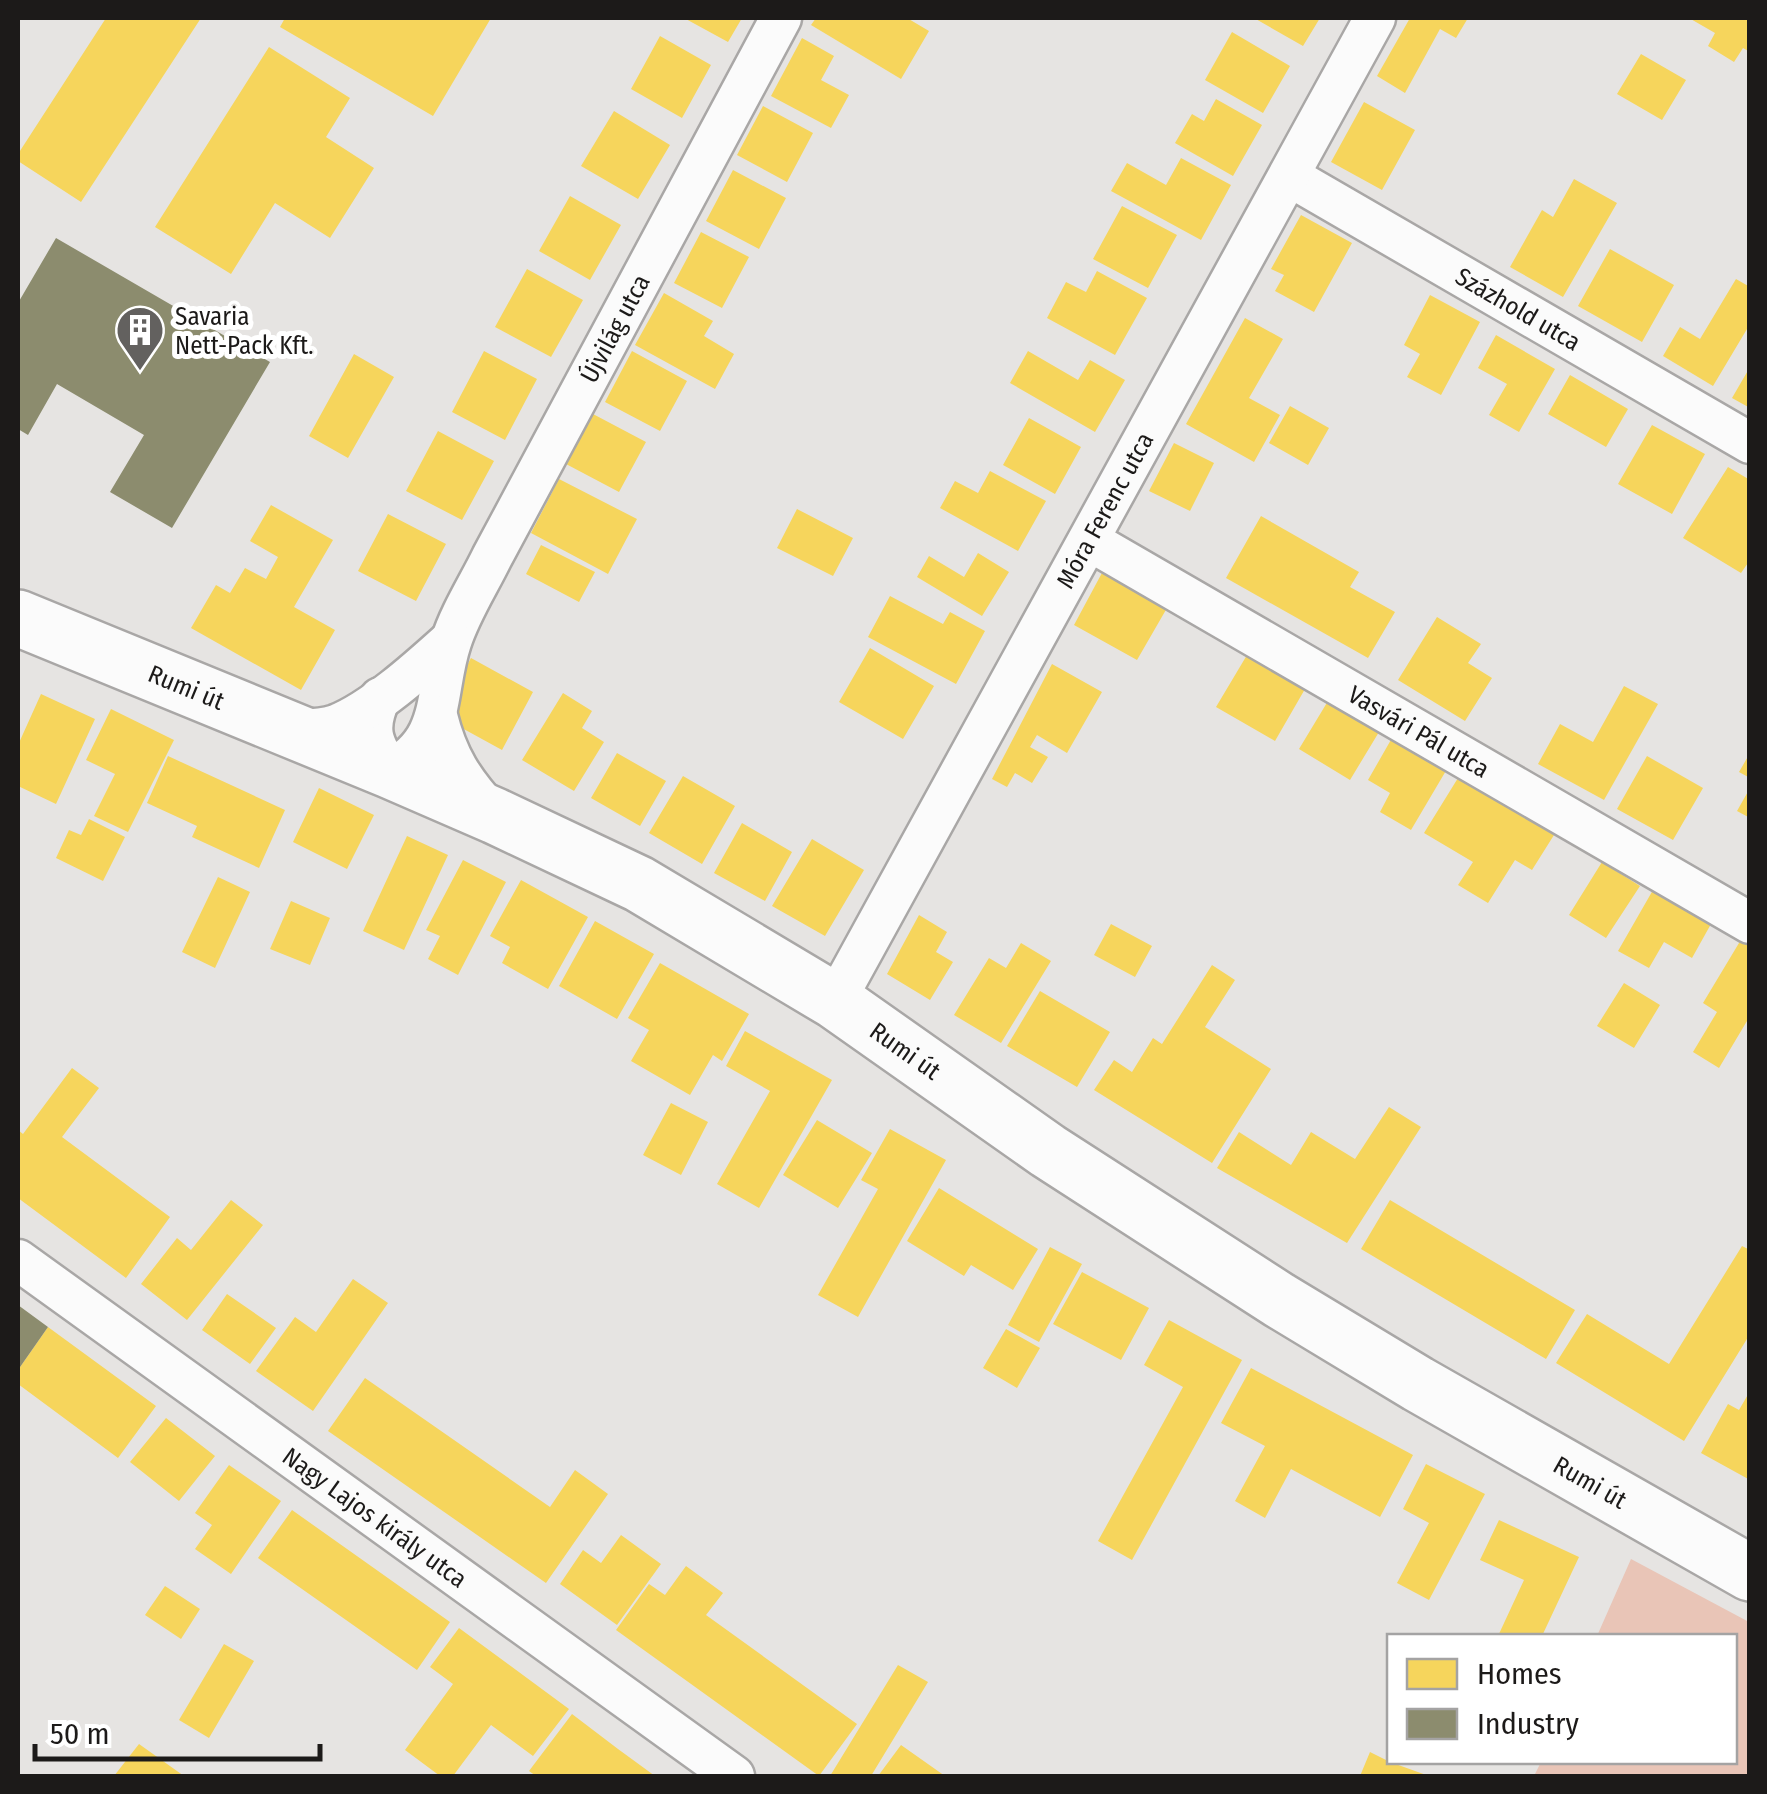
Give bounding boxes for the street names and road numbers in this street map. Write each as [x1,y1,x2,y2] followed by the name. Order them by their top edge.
[1450,262,1586,358] street label: Százhold utca
[573,270,657,388] street label: Újvilág utca
[1051,428,1160,594] street label: Móra Ferenc utca
[144,659,229,717] street label: Rumi út
[1342,680,1494,785] street label: Vasvári Pál utca
[864,1016,947,1087] street label: Rumi út
[276,1442,472,1595] street label: Nagy Lajos király utca
[1548,1450,1632,1516] street label: Rumi út

